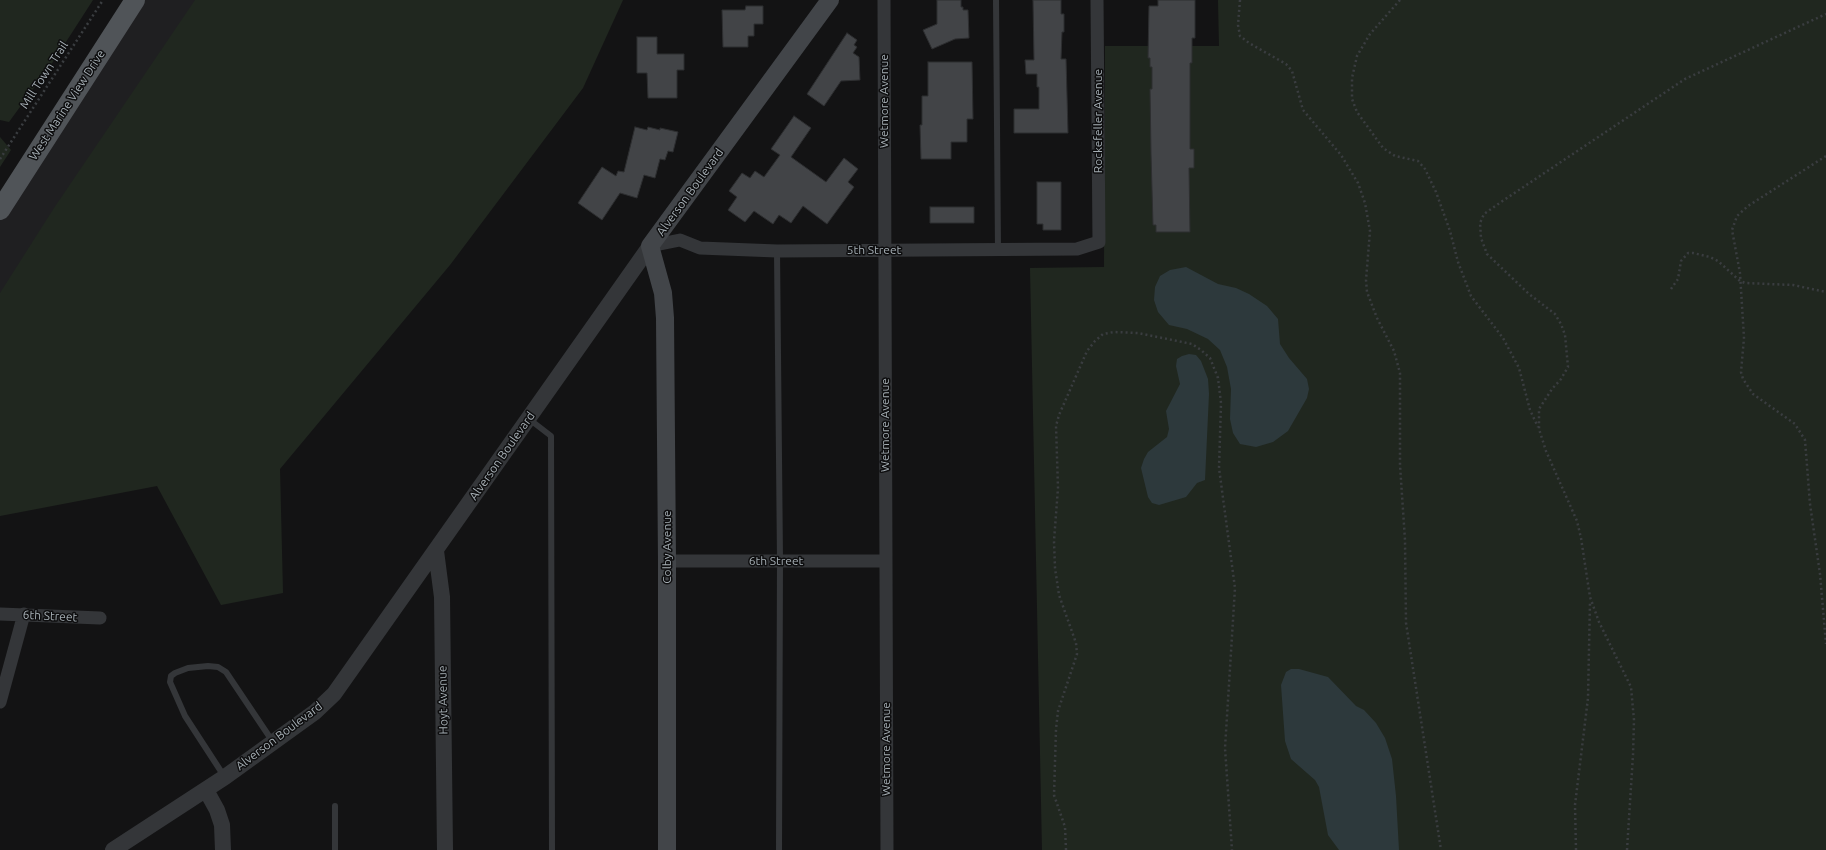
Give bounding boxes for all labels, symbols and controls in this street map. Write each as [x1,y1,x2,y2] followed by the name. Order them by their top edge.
[17,39,71,111] street label: Mill Town Trail
[26,47,108,163] street label: West Marine View Drive
[877,54,891,148] street label: Wetmore Avenue
[1091,69,1105,173] street label: Rockefeller Avenue
[653,145,727,239] street label: Alverson Boulevard
[847,243,901,257] street label: 5th Street
[878,378,892,472] street label: Wetmore Avenue
[466,409,538,503] street label: Alverson Boulevard
[660,510,674,584] street label: Colby Avenue
[749,554,803,568] street label: 6th Street
[22,607,78,625] street label: 6th Street
[435,665,451,735] street label: Hoyt Avenue
[233,699,325,773] street label: Alverson Boulevard
[879,702,893,796] street label: Wetmore Avenue

